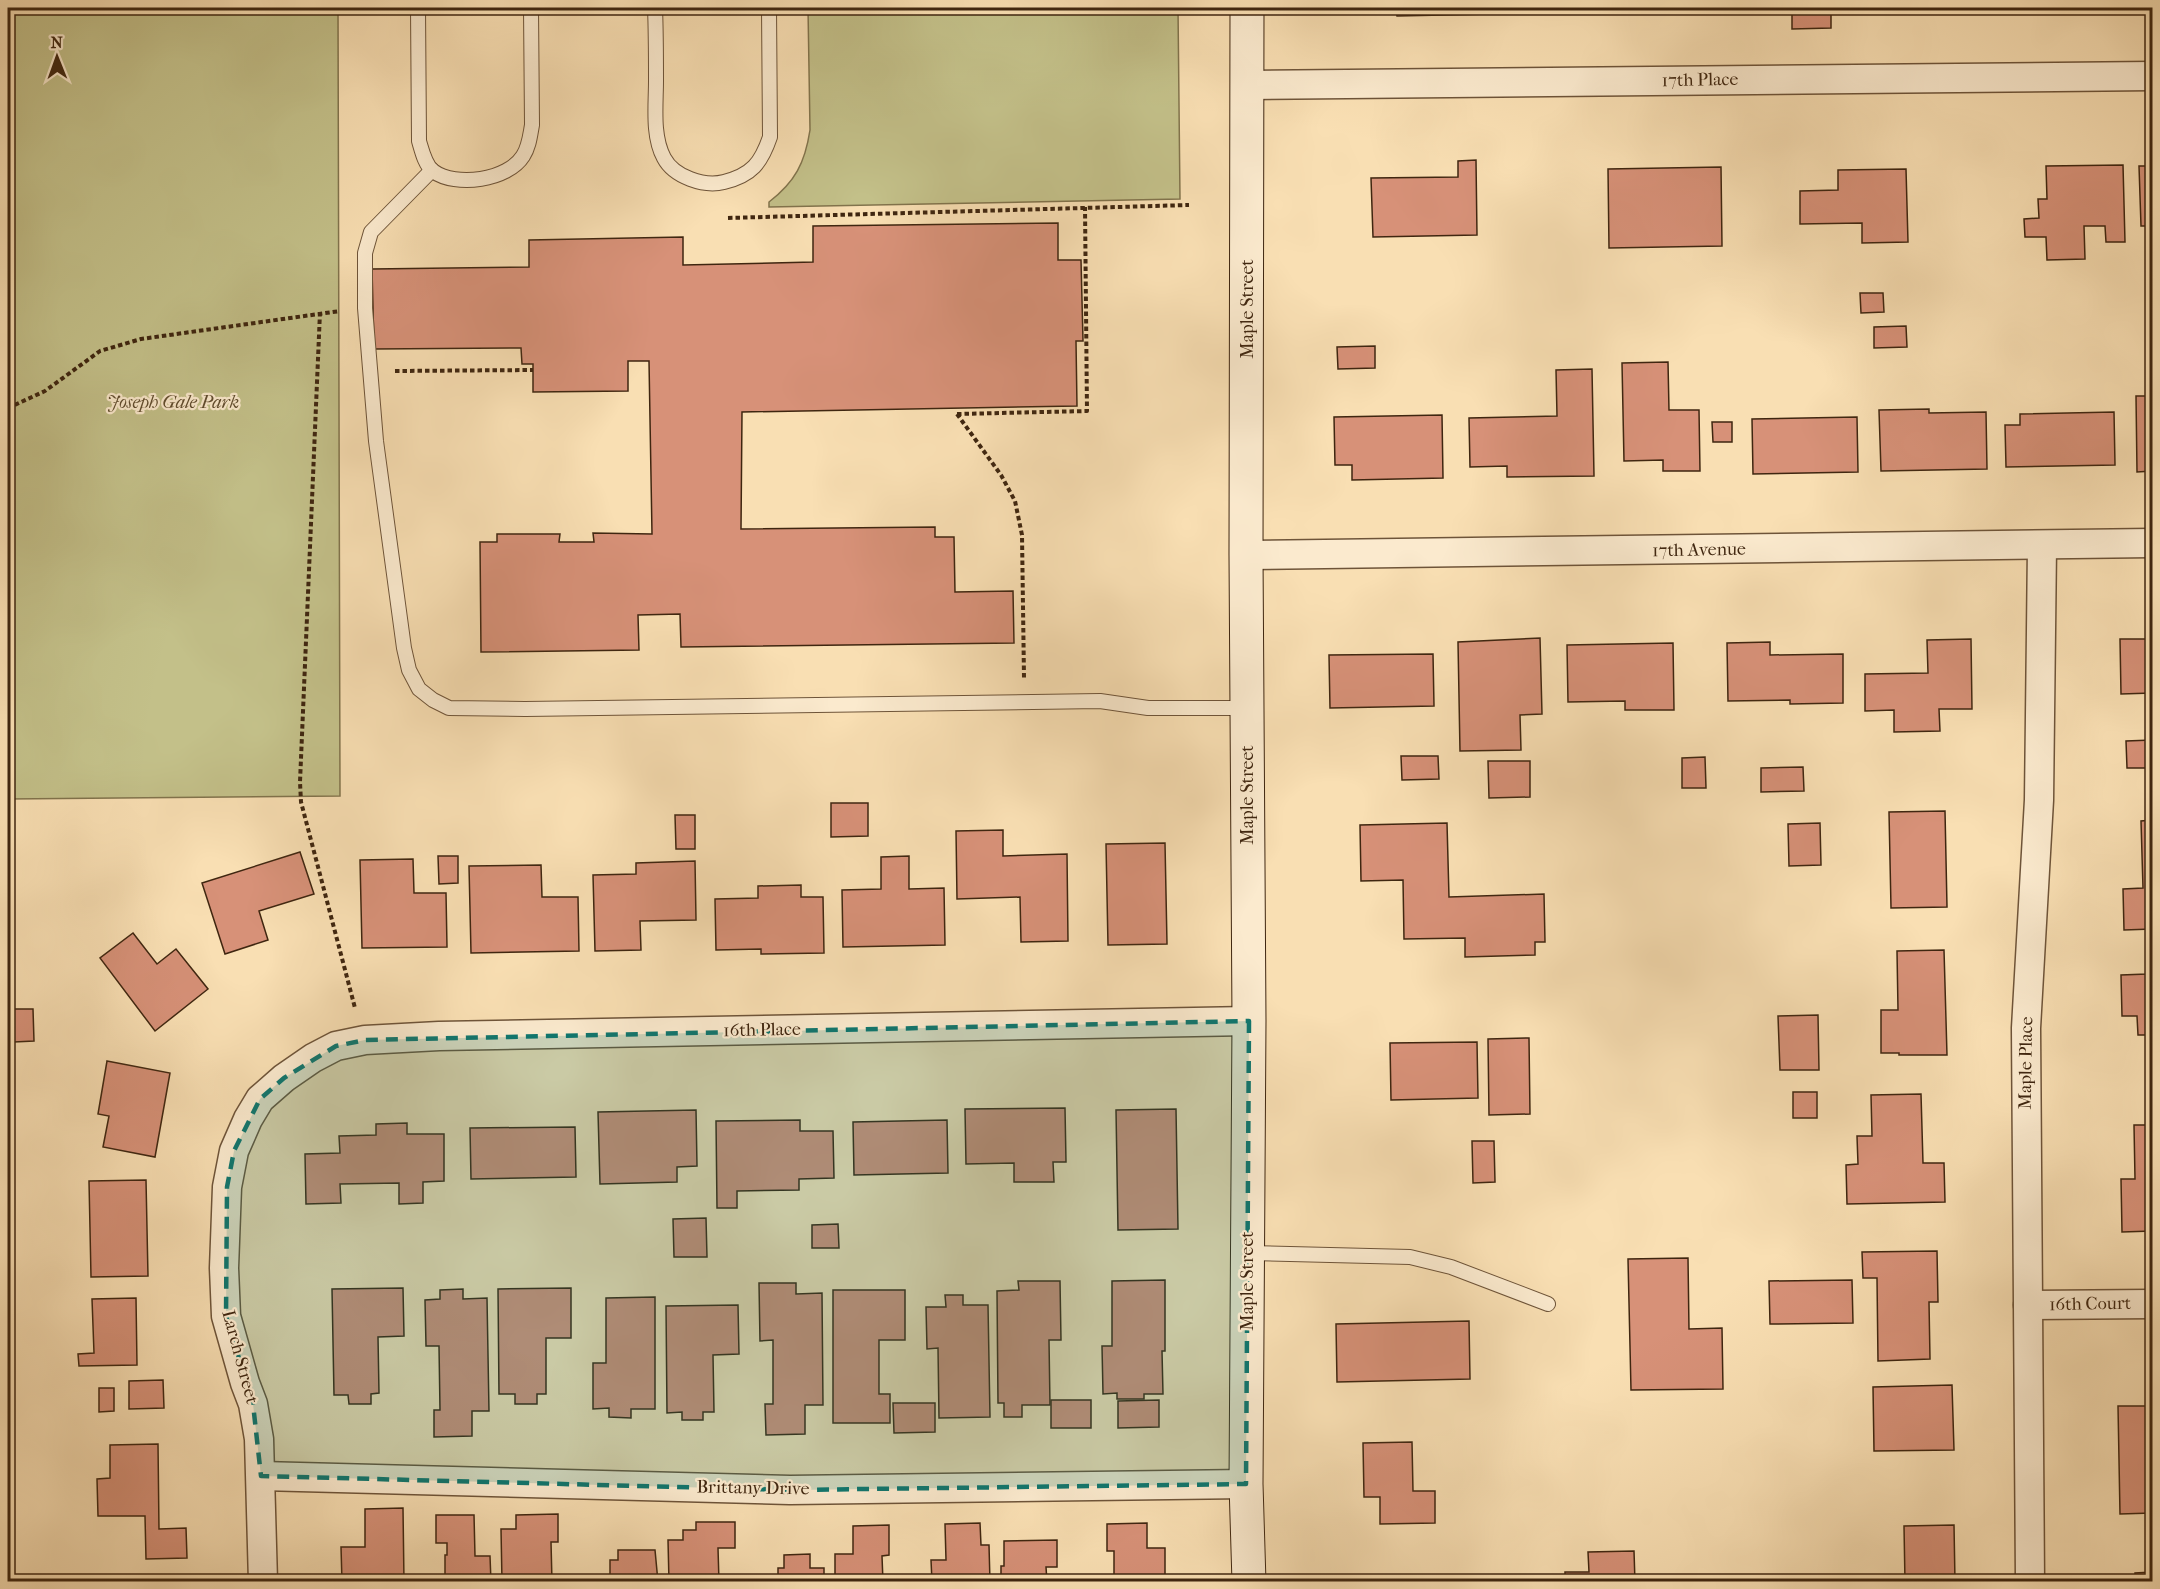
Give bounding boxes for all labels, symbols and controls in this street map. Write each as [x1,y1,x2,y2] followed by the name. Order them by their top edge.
[27,27,87,87] north arrow
[51,33,64,52] text: N
[1662,69,1739,91] street label: 17th Place
[1237,259,1258,359] street label: Maple Street
[107,392,239,413] park label: Joseph Gale Park
[1652,539,1746,561] street label: 17th Avenue
[1237,745,1258,845] street label: Maple Street
[2015,1016,2037,1110] street label: Maple Place
[723,1019,801,1041] street label: 16th Place
[1237,1231,1258,1331] street label: Maple Street
[2049,1293,2132,1315] street label: 16th Court
[217,1308,263,1407] street label: Larch Street
[696,1477,810,1499] street label: Brittany Drive

